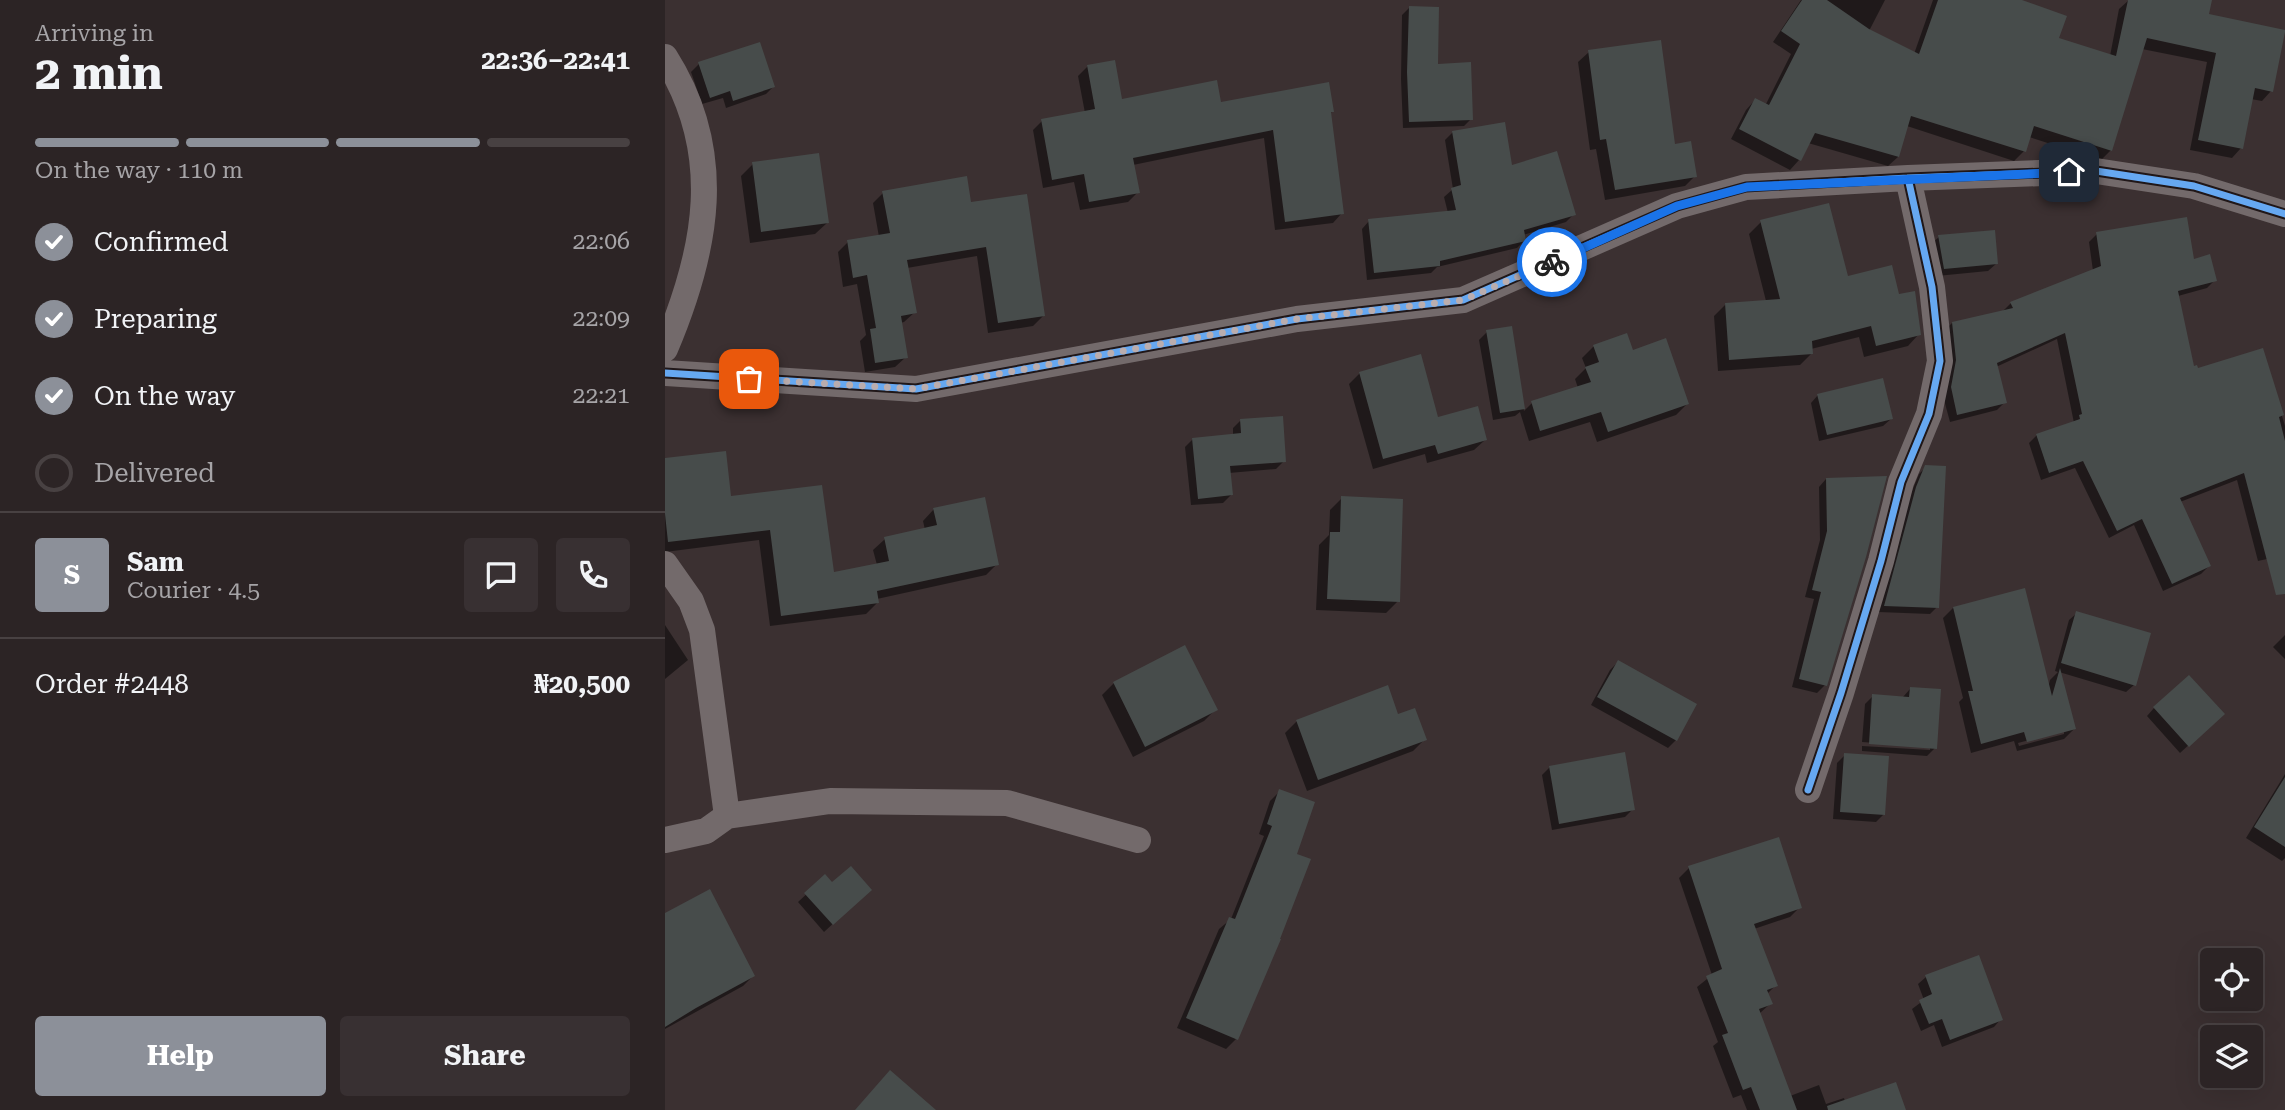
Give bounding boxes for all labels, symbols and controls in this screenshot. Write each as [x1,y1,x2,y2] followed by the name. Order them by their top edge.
[35,20,154,47] text: Arriving in
[481,45,630,75] text: 22:36–22:41
[35,46,163,100] text: 2 min
[2039,142,2099,202] pin
[2050,153,2088,191] icon: home
[35,157,243,184] text: On the way · 110 m
[35,223,73,261] icon: check
[94,227,229,257] text: Confirmed
[1517,227,1587,297] courier
[573,228,630,255] text: 22:06
[1533,243,1571,281] icon: bike
[35,300,73,338] icon: check
[94,304,217,334] text: Preparing
[573,305,630,332] text: 22:09
[719,349,779,409] pin
[730,360,768,398] icon: bag
[35,377,73,415] icon: check
[94,381,235,411] text: On the way
[573,382,630,409] text: 22:21
[94,458,215,488] text: Delivered
[464,538,538,612] button: chat
[556,538,630,612] button: phone
[127,547,184,577] text: Sam
[64,560,80,590] text: S
[127,577,260,604] text: Courier · 4.5
[35,669,189,699] text: Order #2448
[534,669,630,699] text: ₦20,500
[2200,948,2263,1088] map controls
[2200,948,2263,1011] button: locate
[35,1016,326,1096] button: Help
[340,1016,630,1096] button: Share
[2200,1025,2263,1088] button: layers

